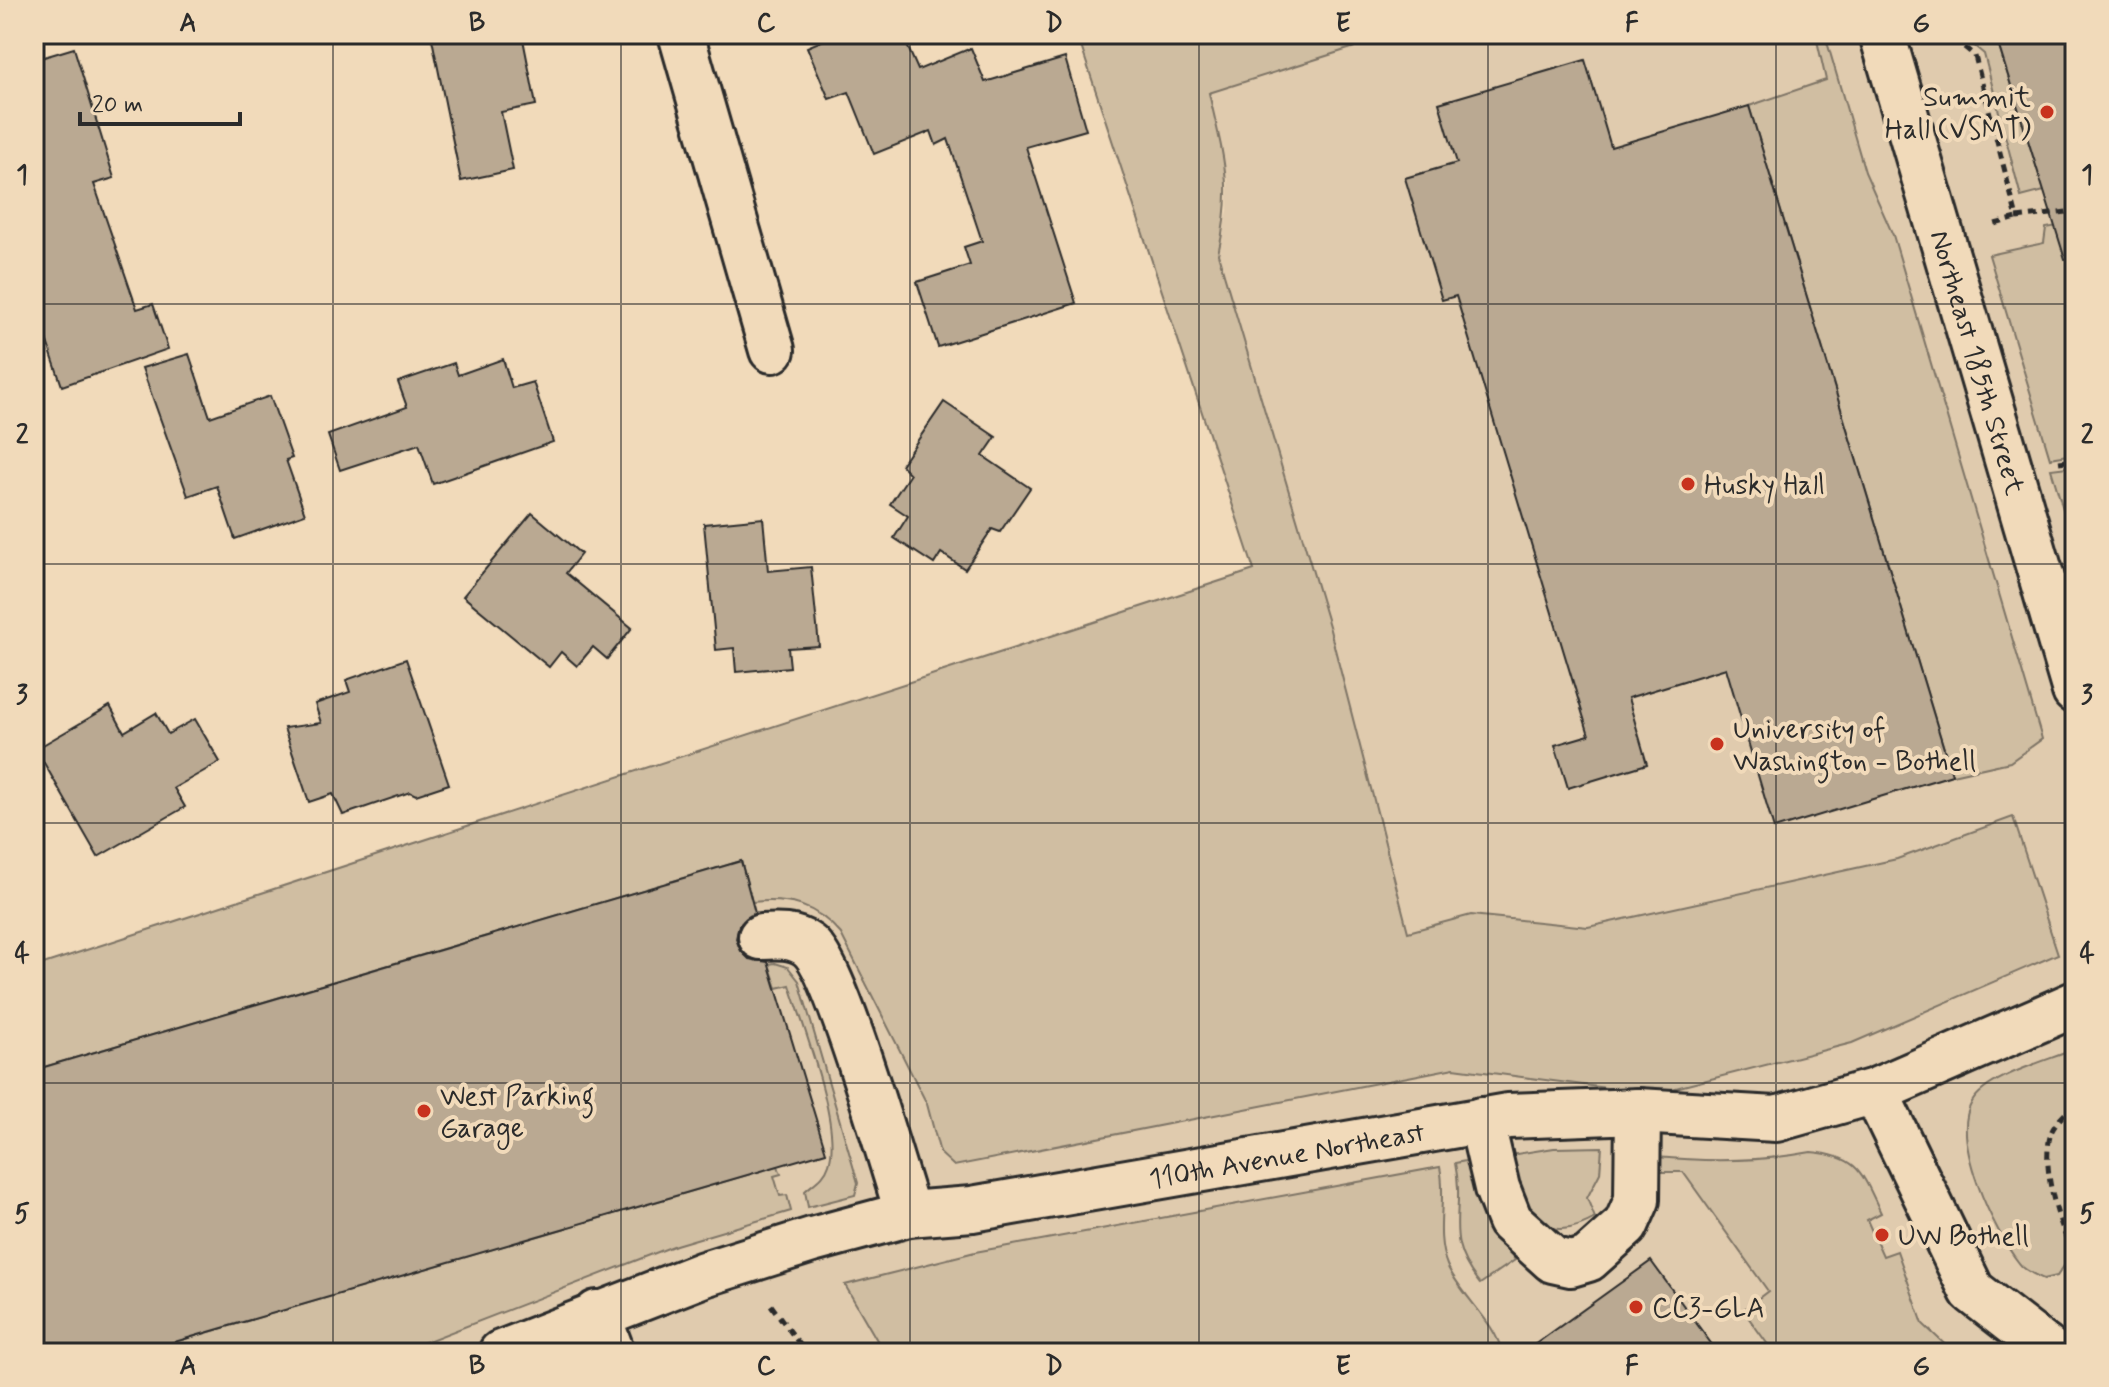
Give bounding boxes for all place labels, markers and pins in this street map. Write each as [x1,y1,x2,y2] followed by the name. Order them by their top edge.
[1885,80,2032,149] place label: Summit Hall (VSMT)
[2038,103,2056,121] marker: Summit Hall (VSMT)
[1704,468,1825,505] place label: Husky Hall
[1679,475,1697,493] marker: Husky Hall
[1733,712,1976,784] place label: University of Washington - Bothell
[1708,735,1726,753] marker: University of Washington - Bothell
[440,1079,594,1150] place label: West Parking Garage
[415,1102,433,1120] marker: West Parking Garage
[1898,1219,2029,1256] place label: UW Bothell
[1873,1226,1891,1244] marker: UW Bothell
[1652,1291,1765,1328] place label: CC3-GLA
[1627,1298,1645,1316] marker: CC3-GLA

